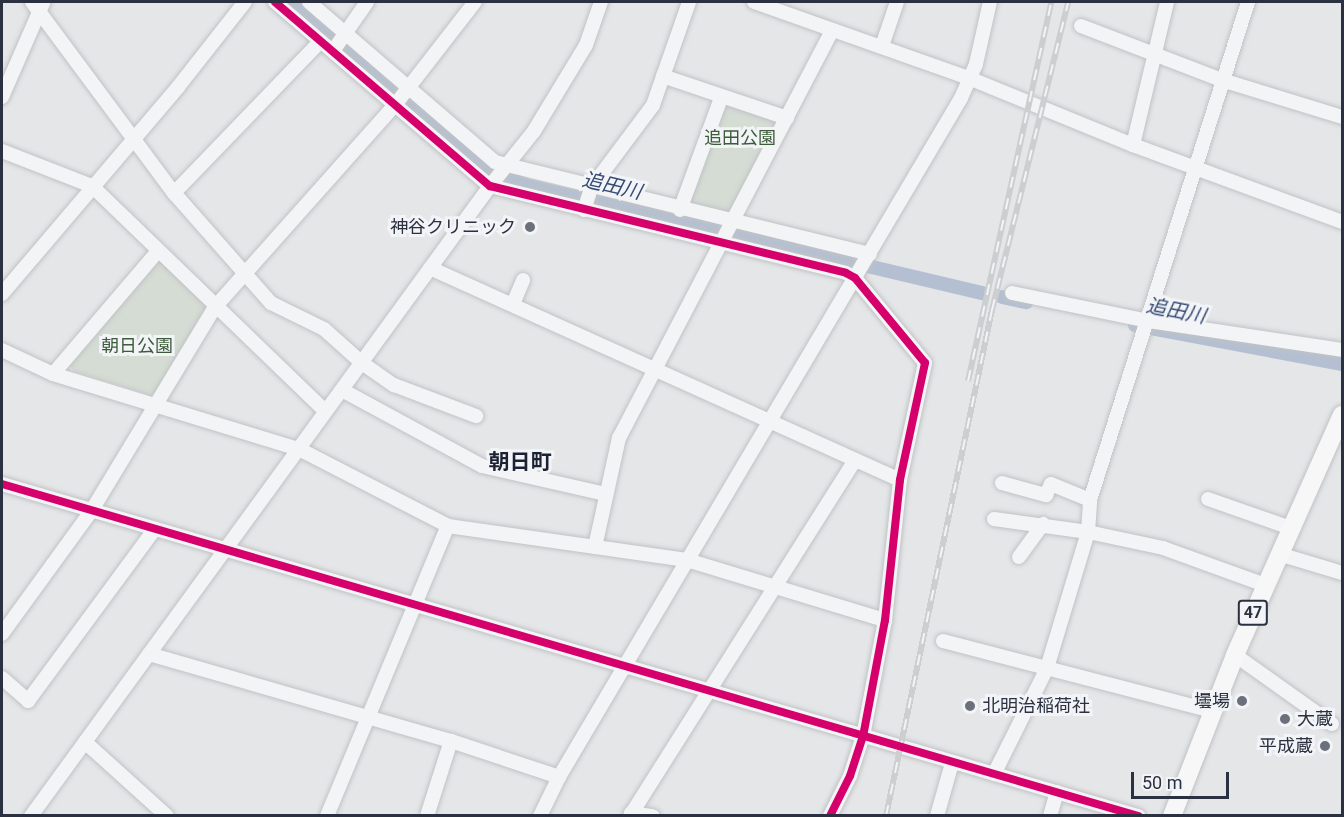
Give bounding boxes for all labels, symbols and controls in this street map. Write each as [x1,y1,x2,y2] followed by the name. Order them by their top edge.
[704,127,776,149] park label: 追田公園
[580,168,644,204] water label: 追田川
[390,216,516,238] place label: 神谷クリニック
[521,218,539,236] marker: 神谷クリニック
[1144,293,1208,329] water label: 追田川
[101,335,173,357] park label: 朝日公園
[489,449,551,475] district label: 朝日町
[1236,600,1270,626] road number: 47
[1194,690,1230,712] place label: 壜場
[1235,694,1249,708] marker: 壜場
[982,695,1090,717] place label: 北明治稲荷社
[963,699,977,713] marker: 北明治稲荷社
[1297,708,1333,730] place label: 大蔵
[1278,712,1292,726] marker: 大蔵
[1259,735,1313,757] place label: 平成蔵
[1318,739,1332,753] marker: 平成蔵
[1134,760,1232,798] scale bar
[1142,772,1182,793] text: 50 m

